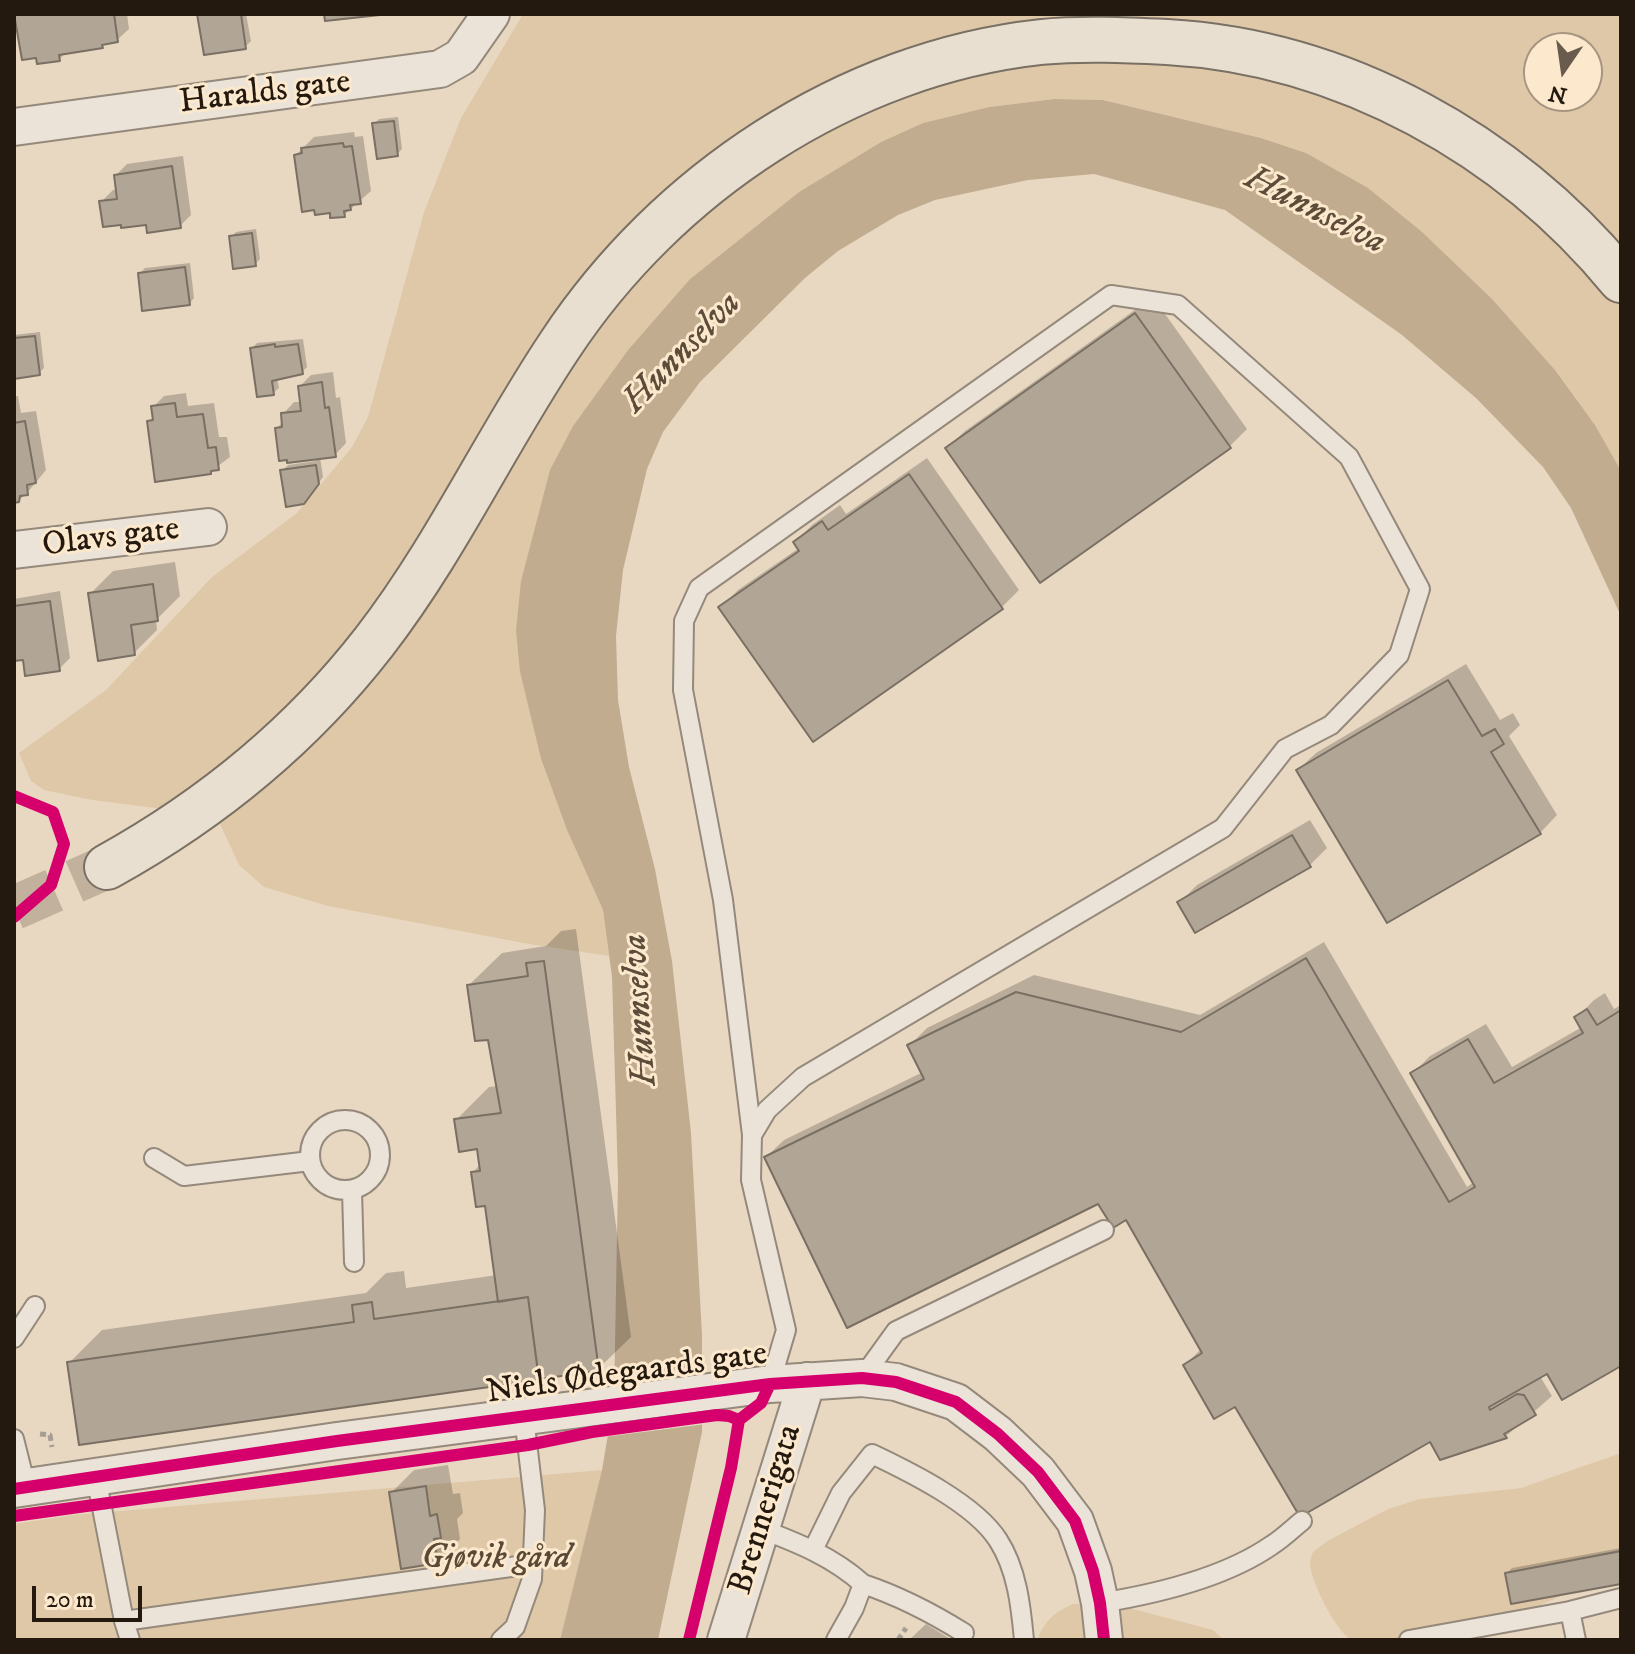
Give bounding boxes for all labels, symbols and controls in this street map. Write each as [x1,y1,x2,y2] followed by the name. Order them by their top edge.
[1523,32,1603,112] north arrow
[177,63,353,125] street label: Haralds gate
[1546,79,1570,109] text: N
[1236,158,1392,266] water label: Hunnselva
[614,284,752,424] water label: Hunnselva
[40,510,182,568] street label: Olavs gate
[615,932,669,1088] water label: Hunnselva
[484,1335,770,1415] street label: Niels Ødegaards gate
[722,1420,812,1600] street label: Brennerigata
[422,1540,570,1580] park label: Gjøvik gård
[36,1570,146,1620] scale bar
[46,1585,94,1615] text: 20 m

